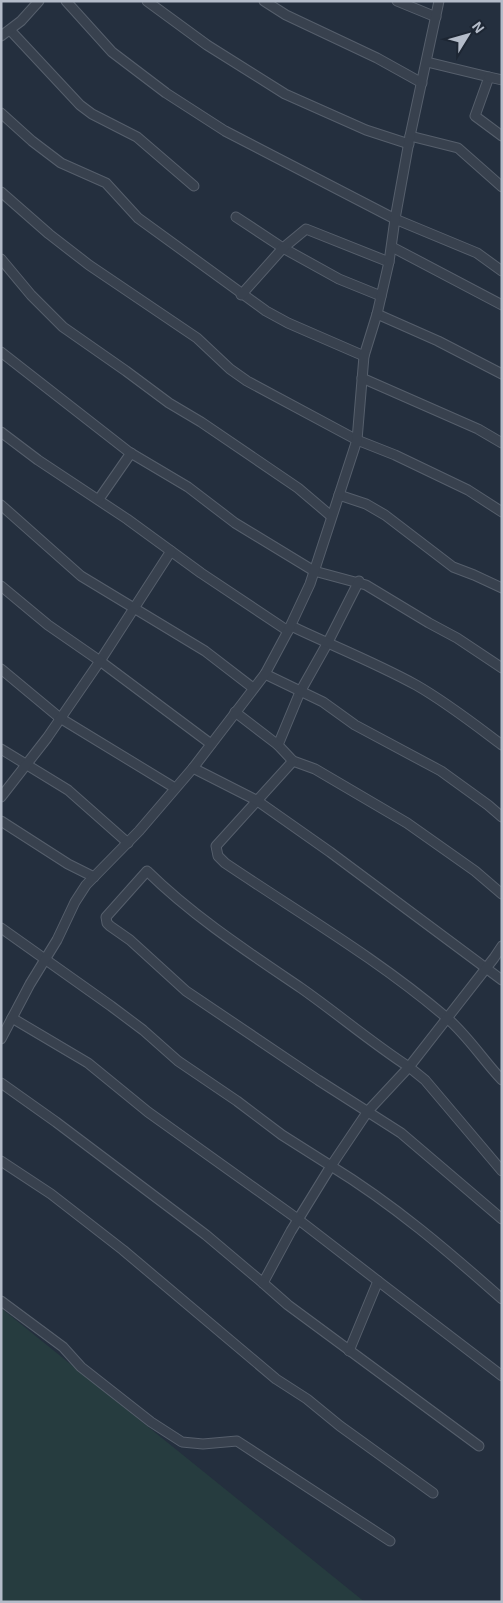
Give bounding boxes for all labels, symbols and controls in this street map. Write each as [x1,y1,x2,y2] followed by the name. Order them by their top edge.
[443,10,493,60] north arrow
[469,18,489,36] text: N

